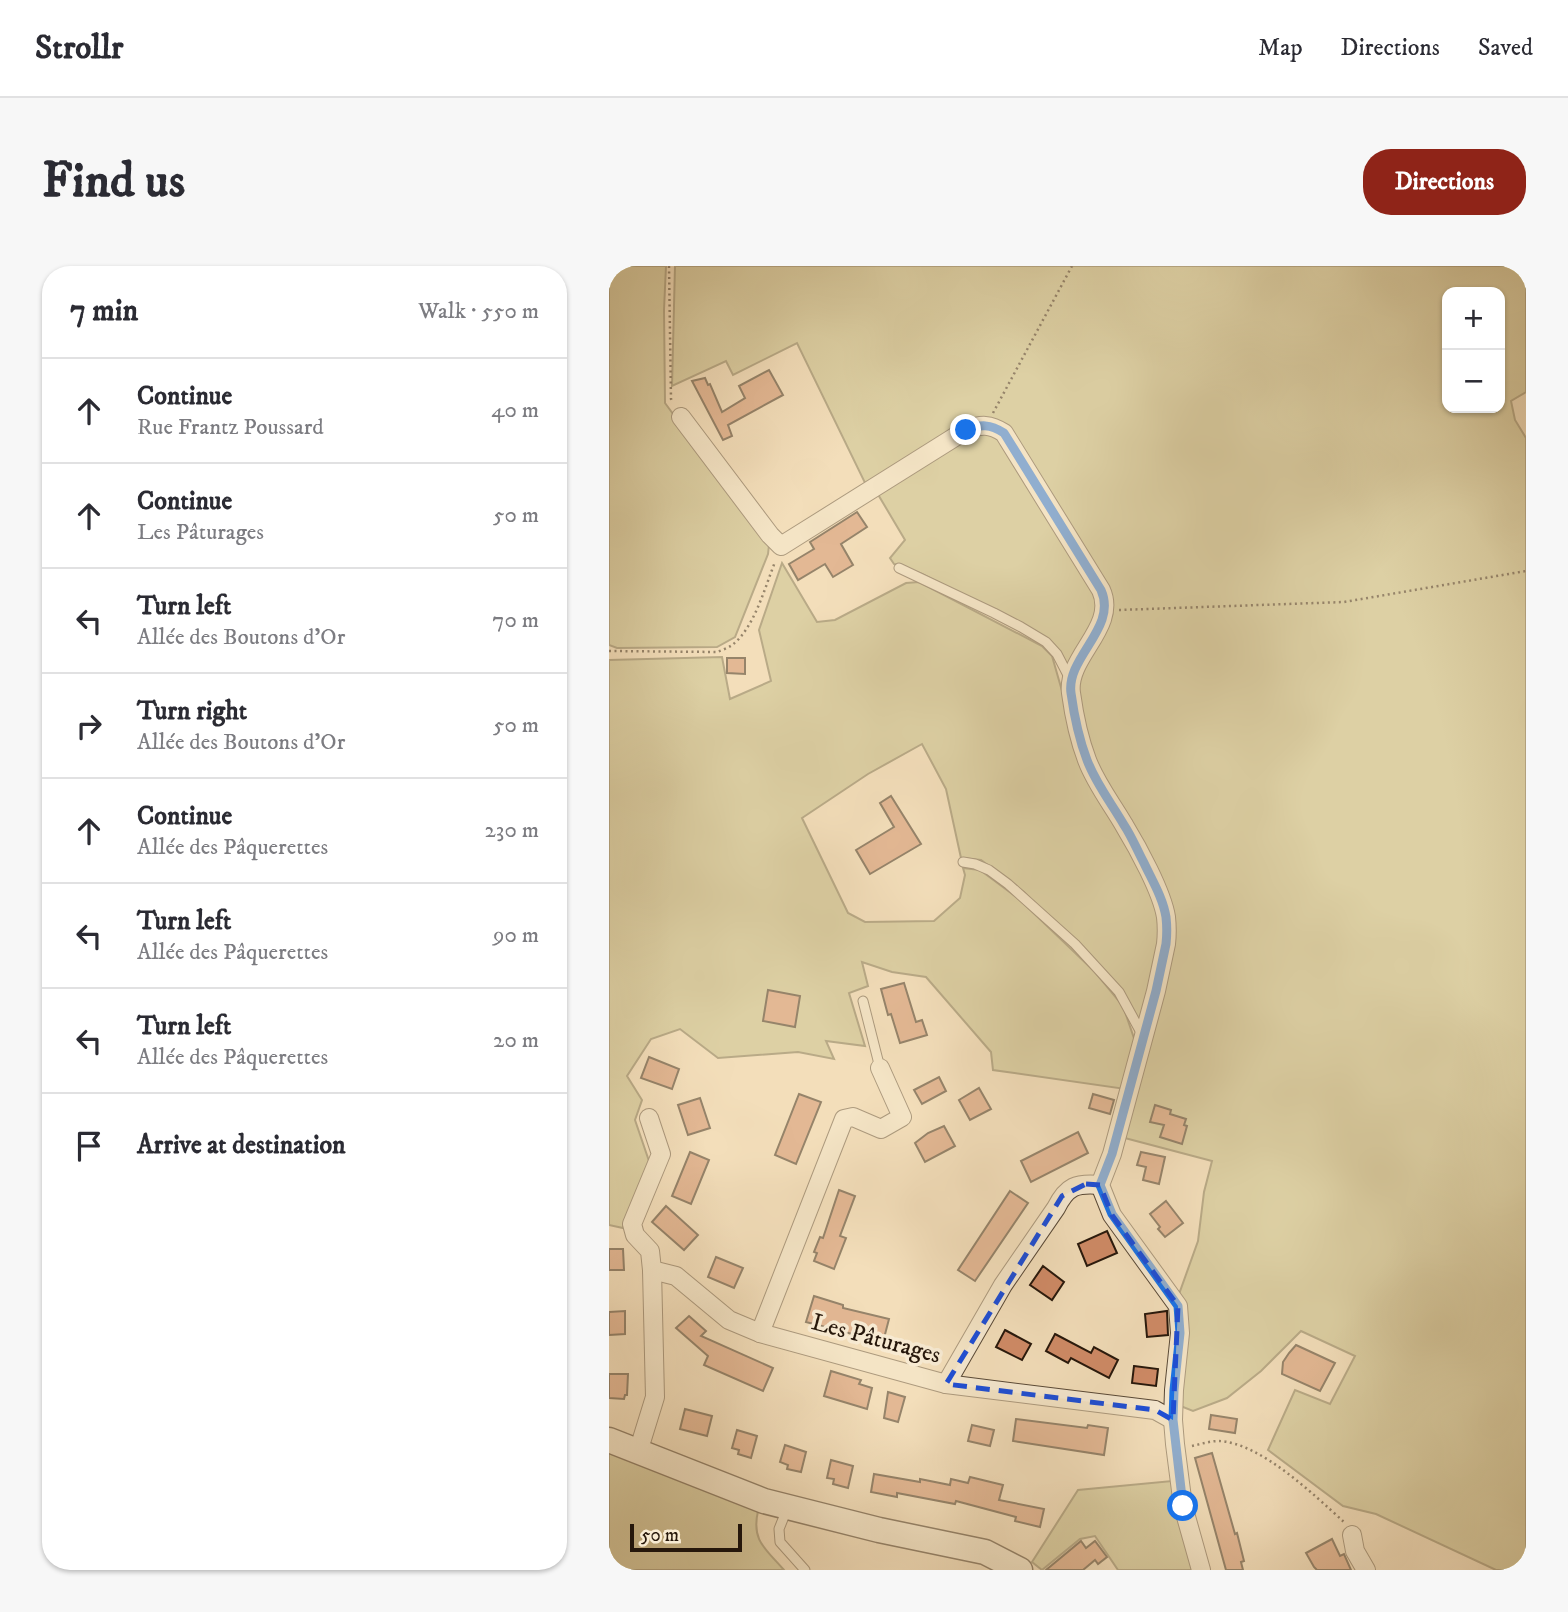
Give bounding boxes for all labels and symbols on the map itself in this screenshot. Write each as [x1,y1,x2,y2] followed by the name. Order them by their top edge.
[950,414,981,445] route end
[808,1307,944,1371] street label: Les Pâturages
[1167,1490,1198,1521] route start
[630,1521,742,1553] scale bar

